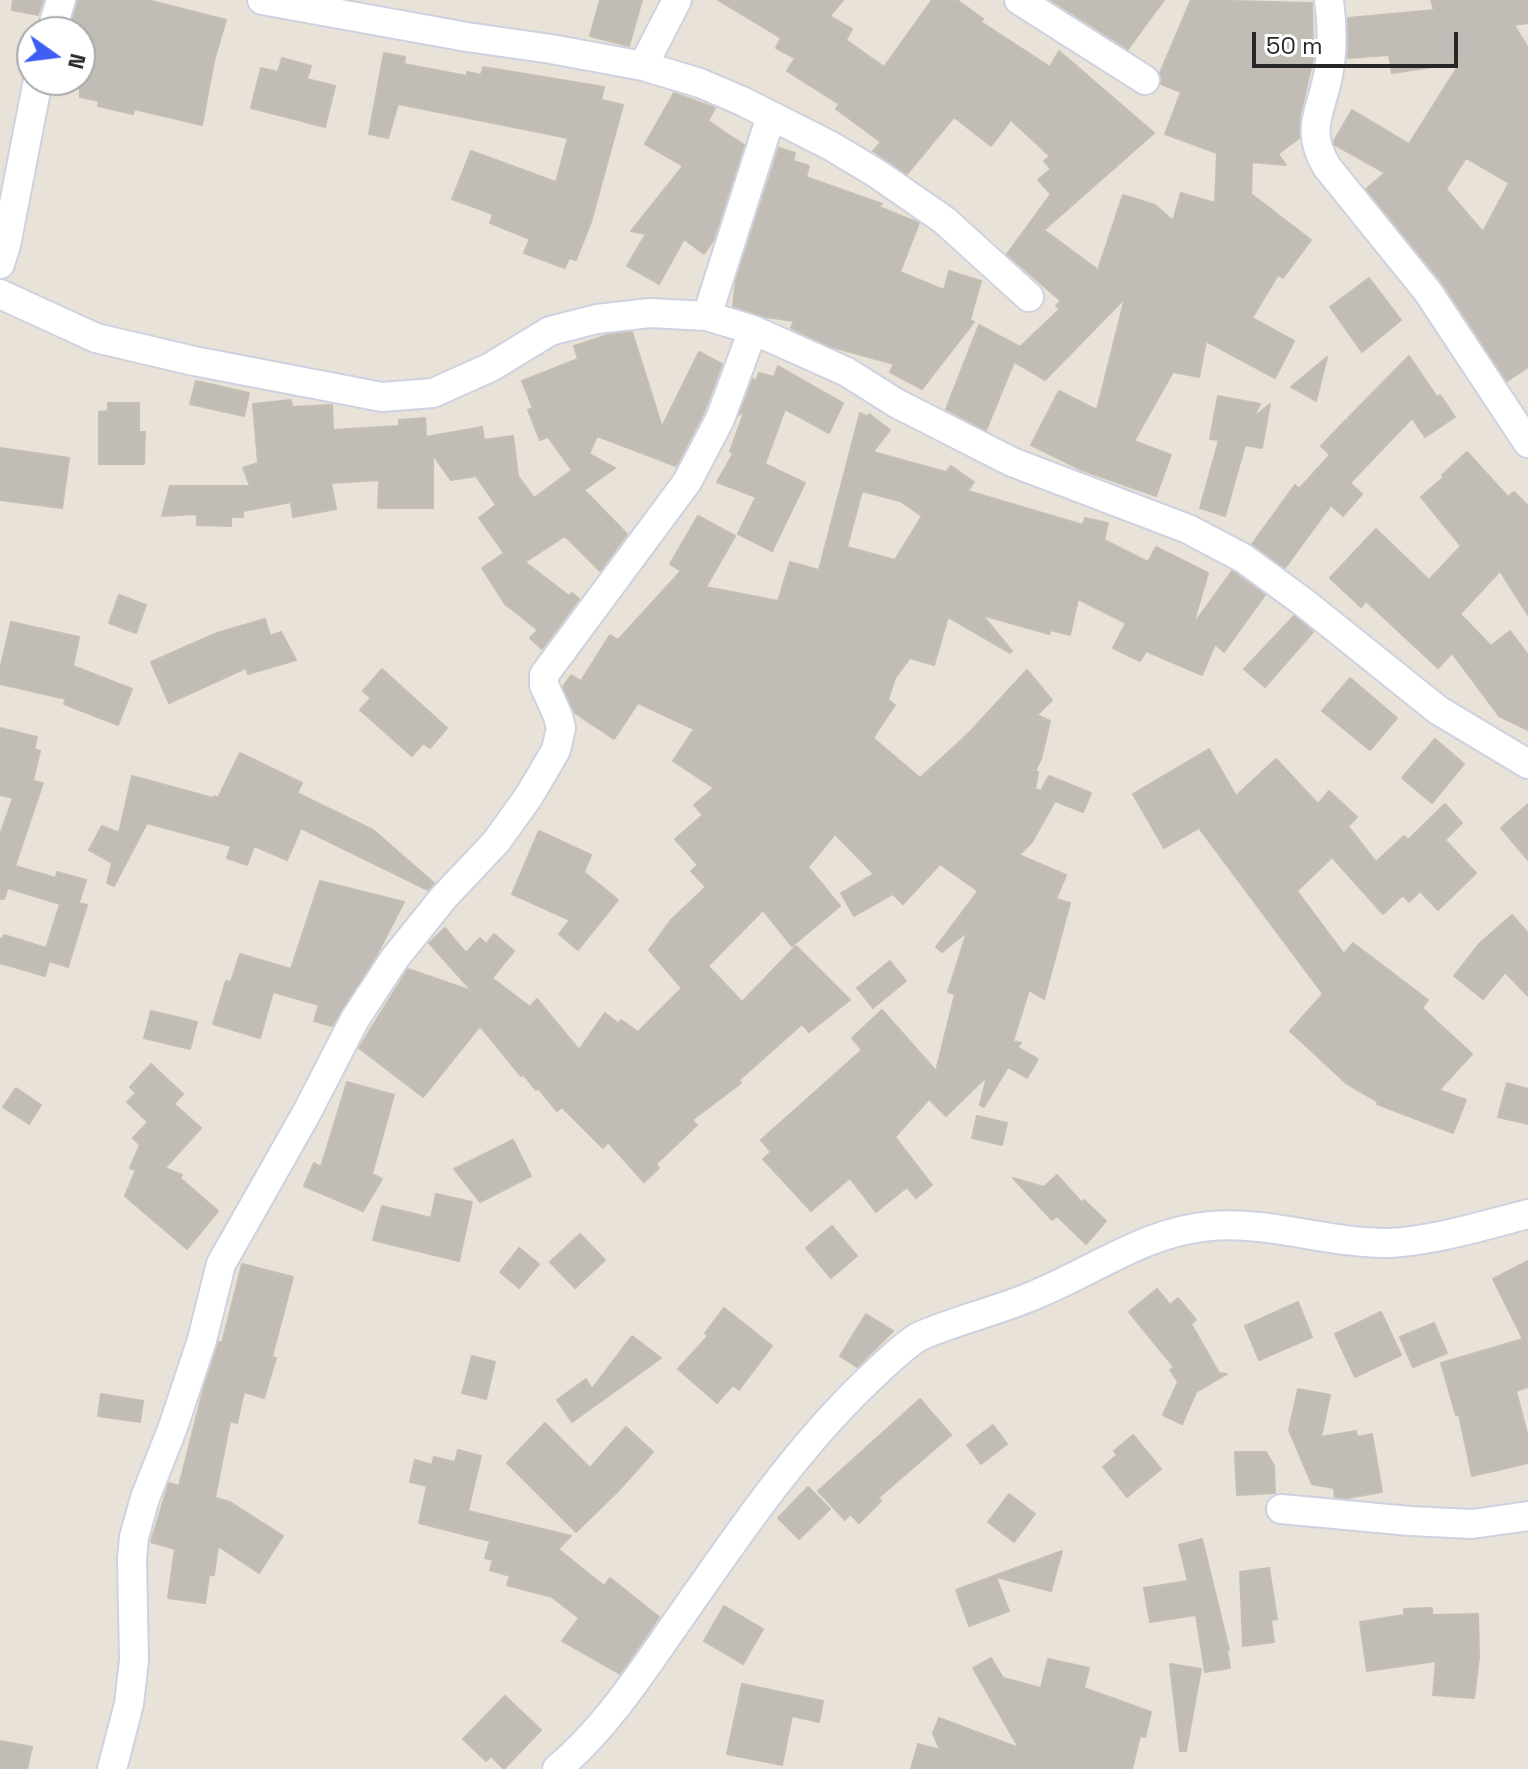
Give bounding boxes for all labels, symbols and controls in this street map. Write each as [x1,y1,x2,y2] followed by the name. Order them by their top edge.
[16,16,96,96] north arrow
[1256,16,1462,66] scale bar
[1266,30,1323,61] text: 50 m
[62,51,93,72] text: N

